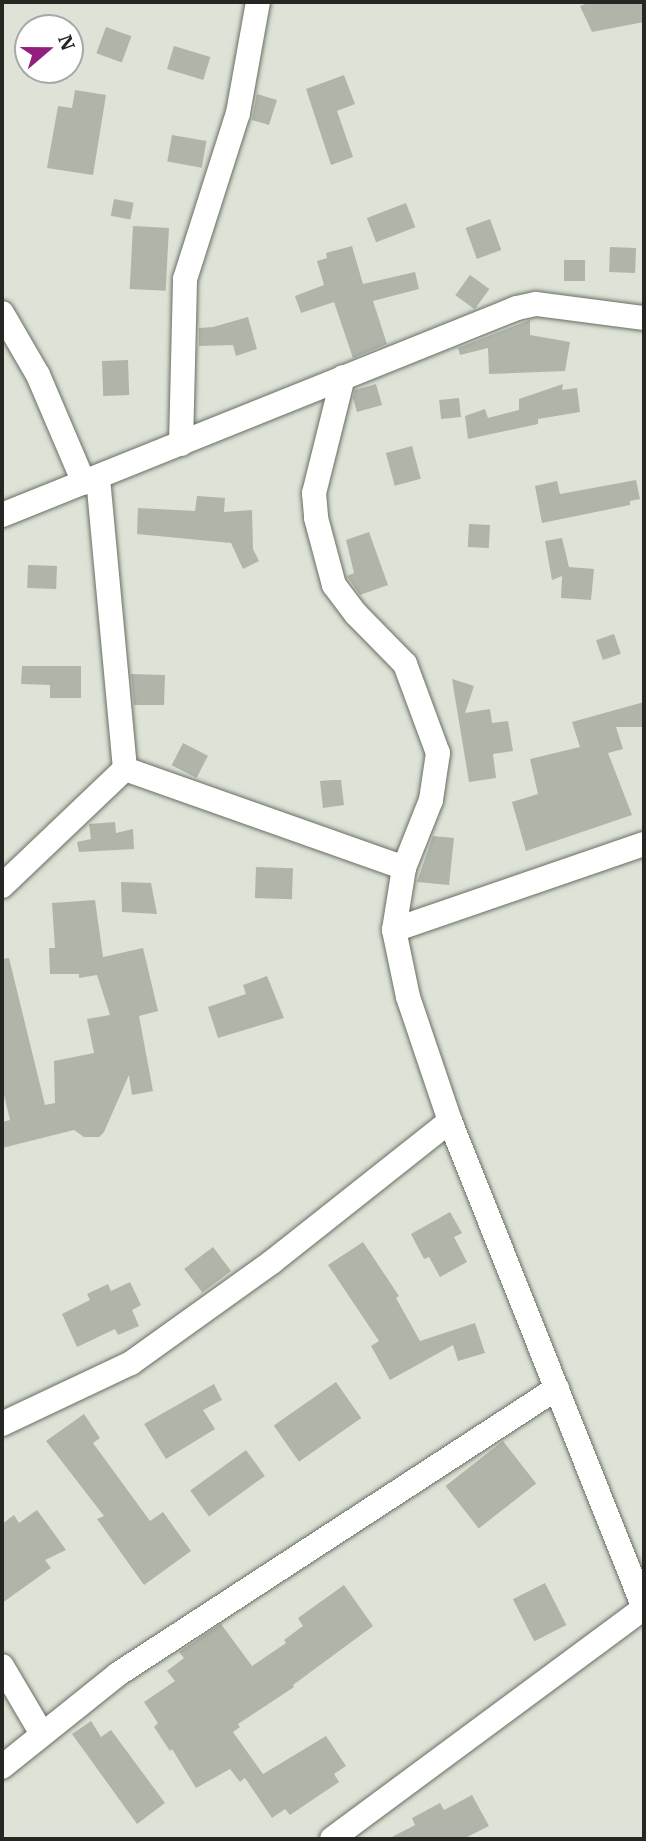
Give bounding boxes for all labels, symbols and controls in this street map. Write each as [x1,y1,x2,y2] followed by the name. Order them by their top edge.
[14,14,84,84] north arrow
[53,31,81,54] text: N

